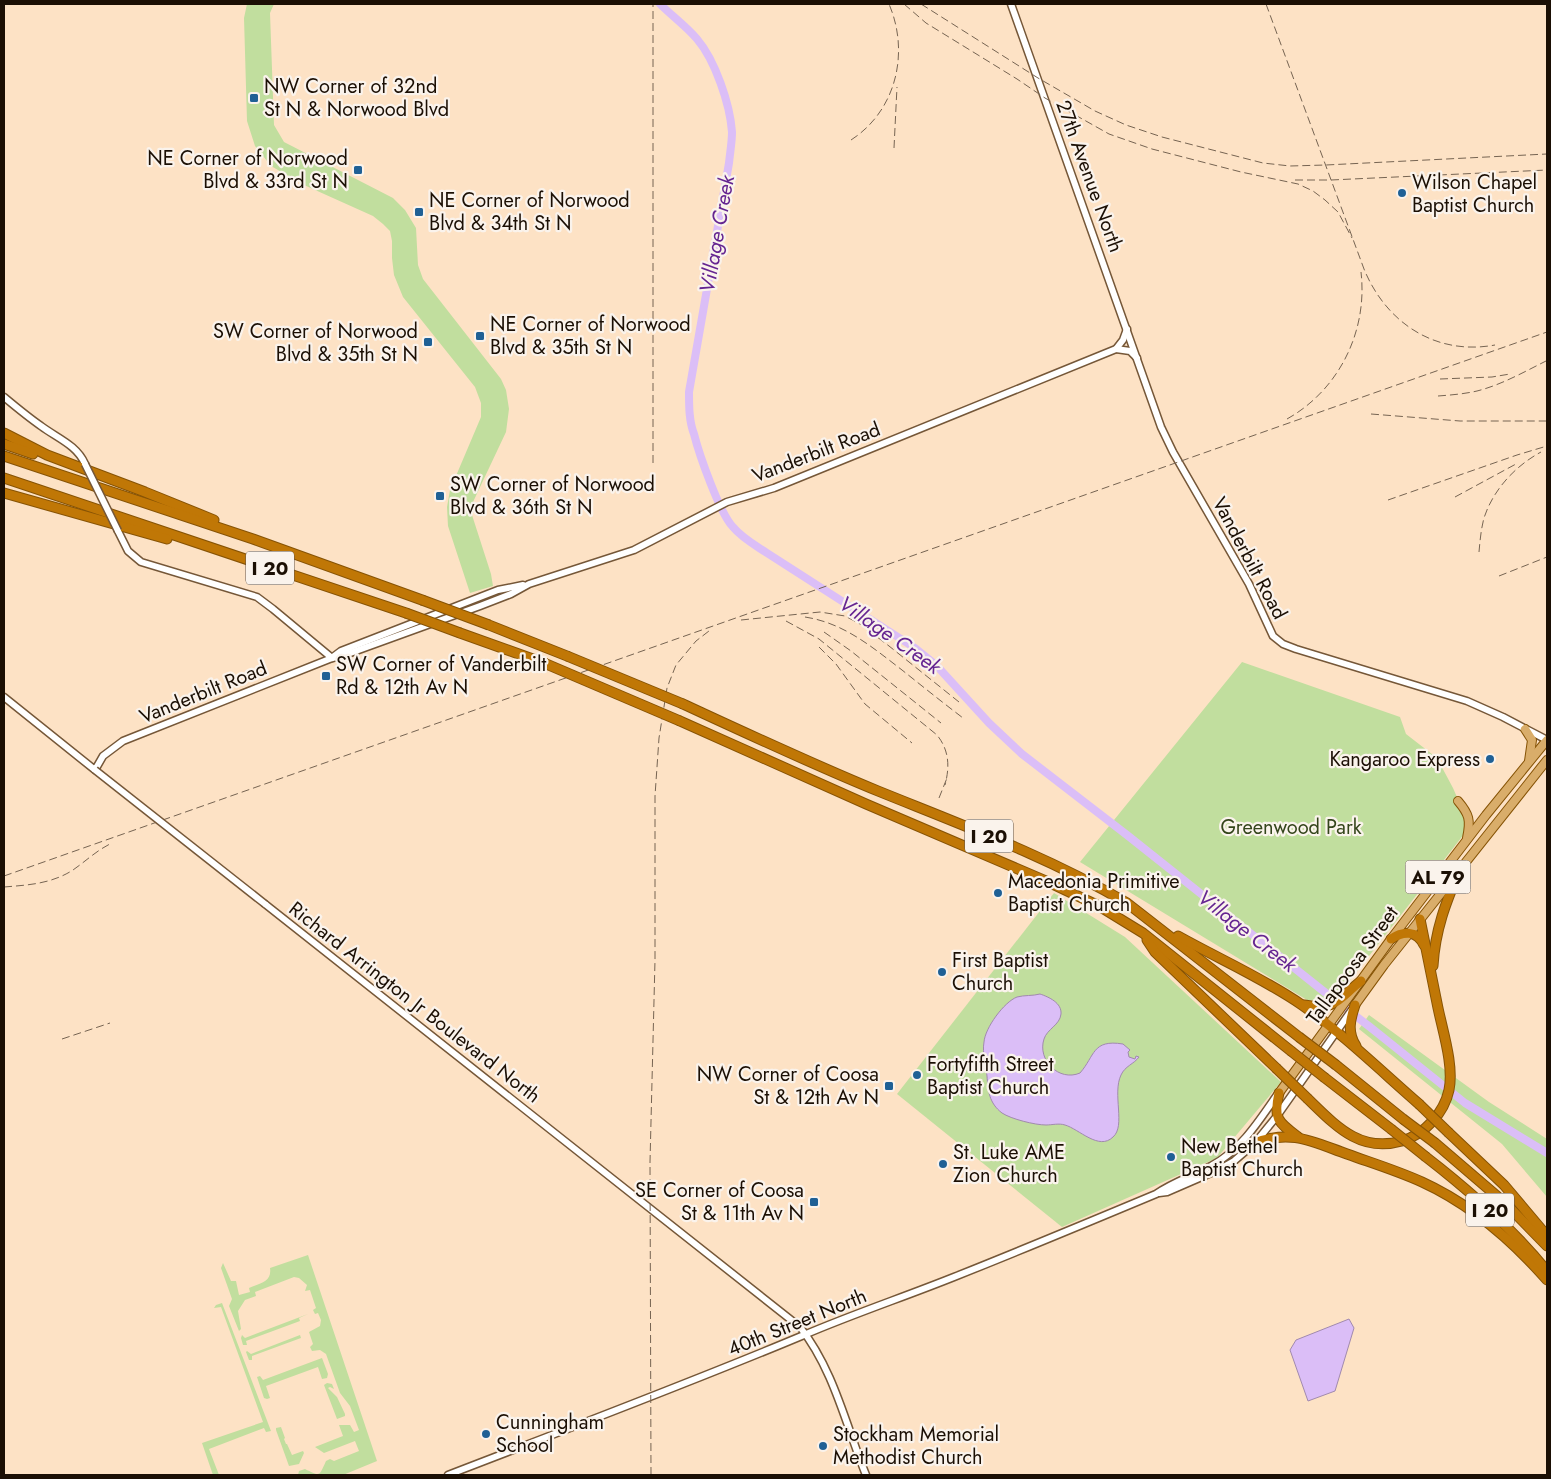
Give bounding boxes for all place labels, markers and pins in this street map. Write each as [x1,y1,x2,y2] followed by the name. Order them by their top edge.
[264,72,449,124] place label: NW Corner of 32nd St N & Norwood Blvd
[248,92,260,104] marker: NW Corner of 32nd St N & Norwood Blvd
[147,144,348,196] place label: NE Corner of Norwood Blvd & 33rd St N
[352,164,364,176] marker: NE Corner of Norwood Blvd & 33rd St N
[1412,168,1537,220] place label: Wilson Chapel Baptist Church
[429,186,630,238] place label: NE Corner of Norwood Blvd & 34th St N
[1396,187,1408,199] marker: Wilson Chapel Baptist Church
[413,206,425,218] marker: NE Corner of Norwood Blvd & 34th St N
[490,310,691,362] place label: NE Corner of Norwood Blvd & 35th St N
[213,317,418,369] place label: SW Corner of Norwood Blvd & 35th St N
[474,330,486,342] marker: NE Corner of Norwood Blvd & 35th St N
[422,336,434,348] marker: SW Corner of Norwood Blvd & 35th St N
[450,470,655,522] place label: SW Corner of Norwood Blvd & 36th St N
[434,490,446,502] marker: SW Corner of Norwood Blvd & 36th St N
[336,650,547,702] place label: SW Corner of Vanderbilt Rd & 12th Av N
[320,670,332,682] marker: SW Corner of Vanderbilt Rd & 12th Av N
[1329,745,1480,774] place label: Kangaroo Express
[1484,753,1496,765] marker: Kangaroo Express
[1008,867,1180,919] place label: Macedonia Primitive Baptist Church
[992,887,1004,899] marker: Macedonia Primitive Baptist Church
[952,946,1048,998] place label: First Baptist Church
[936,966,948,978] marker: First Baptist Church
[927,1050,1054,1102] place label: Fortyfifth Street Baptist Church
[697,1060,879,1112] place label: NW Corner of Coosa St & 12th Av N
[911,1069,923,1081] marker: Fortyfifth Street Baptist Church
[883,1080,895,1092] marker: NW Corner of Coosa St & 12th Av N
[1181,1132,1303,1184] place label: New Bethel Baptist Church
[953,1138,1065,1190] place label: St. Luke AME Zion Church
[1165,1151,1177,1163] marker: New Bethel Baptist Church
[937,1158,949,1170] marker: St. Luke AME Zion Church
[635,1176,804,1228] place label: SE Corner of Coosa St & 11th Av N
[808,1196,820,1208] marker: SE Corner of Coosa St & 11th Av N
[496,1408,604,1460] place label: Cunningham School
[833,1420,999,1472] place label: Stockham Memorial Methodist Church
[480,1428,492,1440] marker: Cunningham School
[817,1440,829,1452] marker: Stockham Memorial Methodist Church

